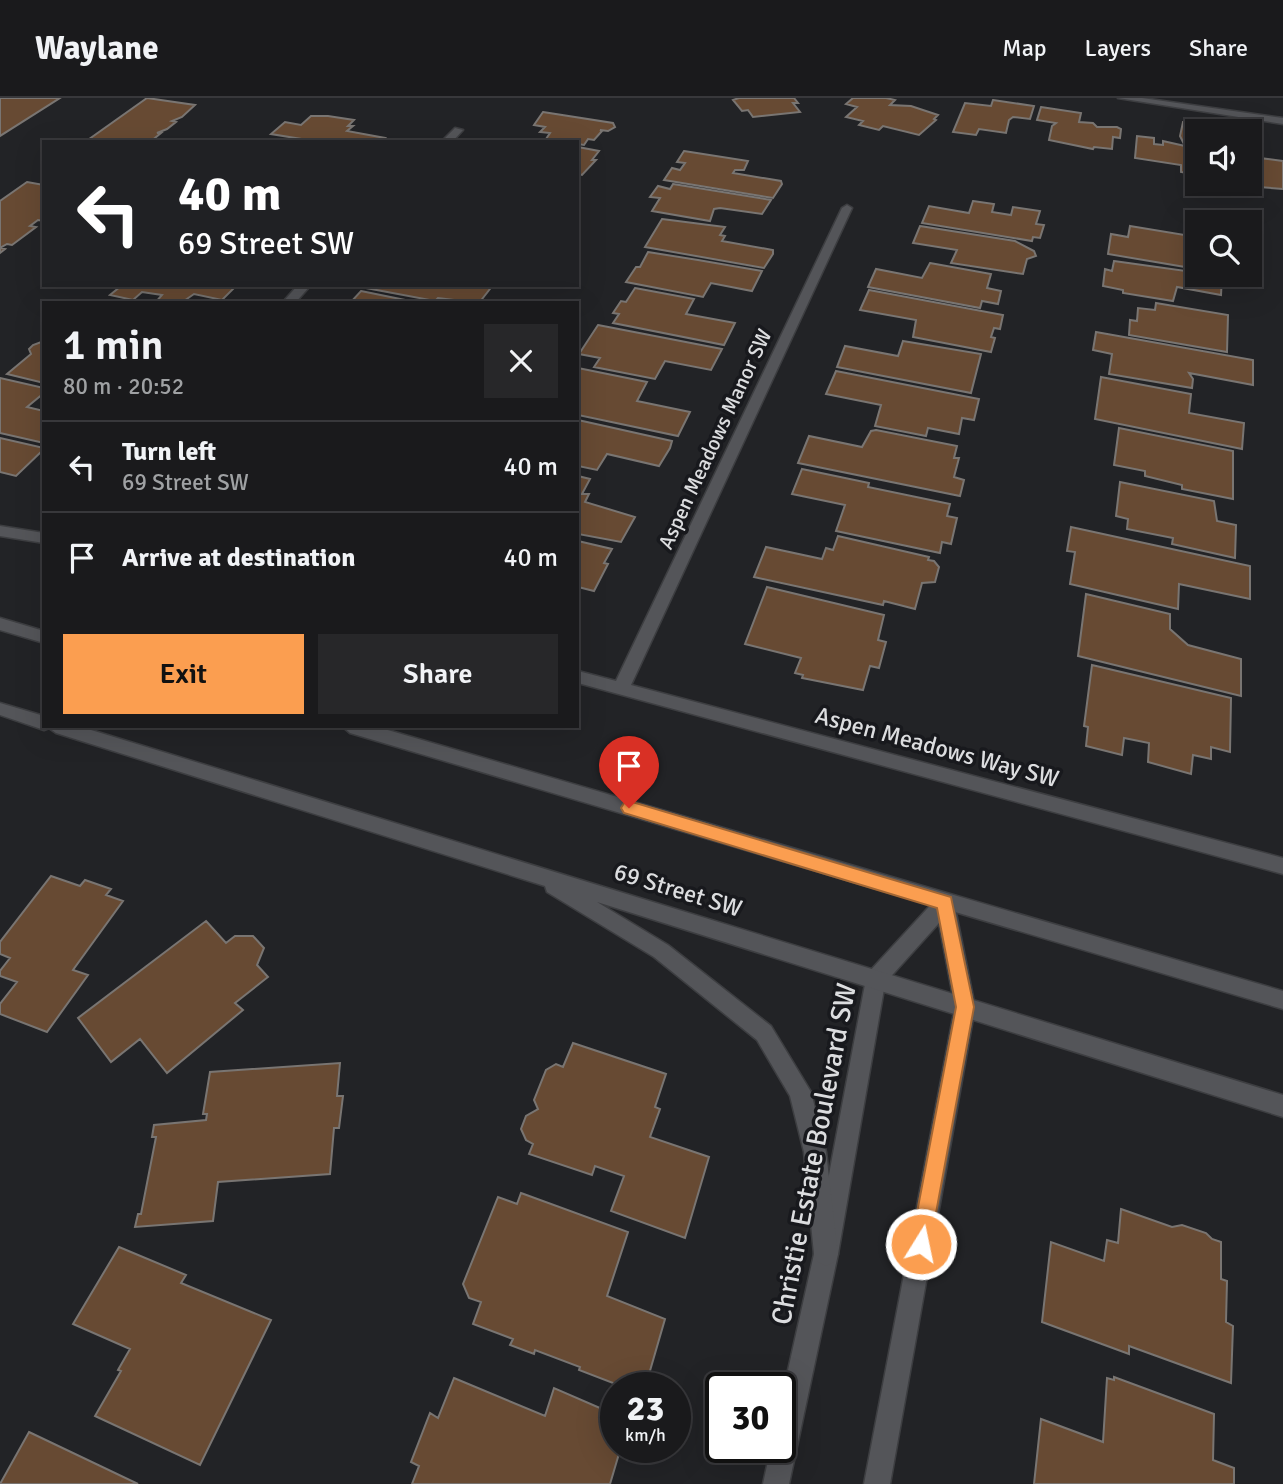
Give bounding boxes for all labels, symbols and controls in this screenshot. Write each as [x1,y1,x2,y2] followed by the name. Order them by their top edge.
[35,28,159,69] text: Waylane
[1002,33,1047,63] text: Map
[1085,33,1151,63] text: Layers
[1189,33,1248,63] text: Share
[1185,119,1262,287] map controls
[1185,119,1262,196] button: sound
[178,164,281,224] text: 40 m
[63,168,154,259] icon: left
[1185,210,1262,287] button: search
[178,224,354,263] text: 69 Street SW
[63,320,164,371] text: 1 min
[484,324,558,398] button: close
[653,325,778,553] street label: Aspen Meadows Manor SW
[63,372,184,401] text: 80 m · 20:52
[122,436,216,468] text: Turn left
[63,448,101,486] icon: left
[503,451,558,483] text: 40 m
[122,468,249,497] text: 69 Street SW
[63,539,101,577] icon: arrive
[122,542,355,574] text: Arrive at destination
[503,542,558,574] text: 40 m
[63,634,304,714] button: Exit
[318,634,558,714] button: Share
[812,700,1062,794] street label: Aspen Meadows Way SW
[599,736,659,808] pin
[610,747,648,785] icon: arrive
[610,856,746,924] street label: 69 Street SW
[764,980,864,1328] street label: Christie Estate Boulevard SW
[884,1207,958,1281] position arrow
[705,1372,796,1463] speed limit sign: 30
[627,1387,664,1430] text: 23
[625,1424,666,1446] text: km/h

